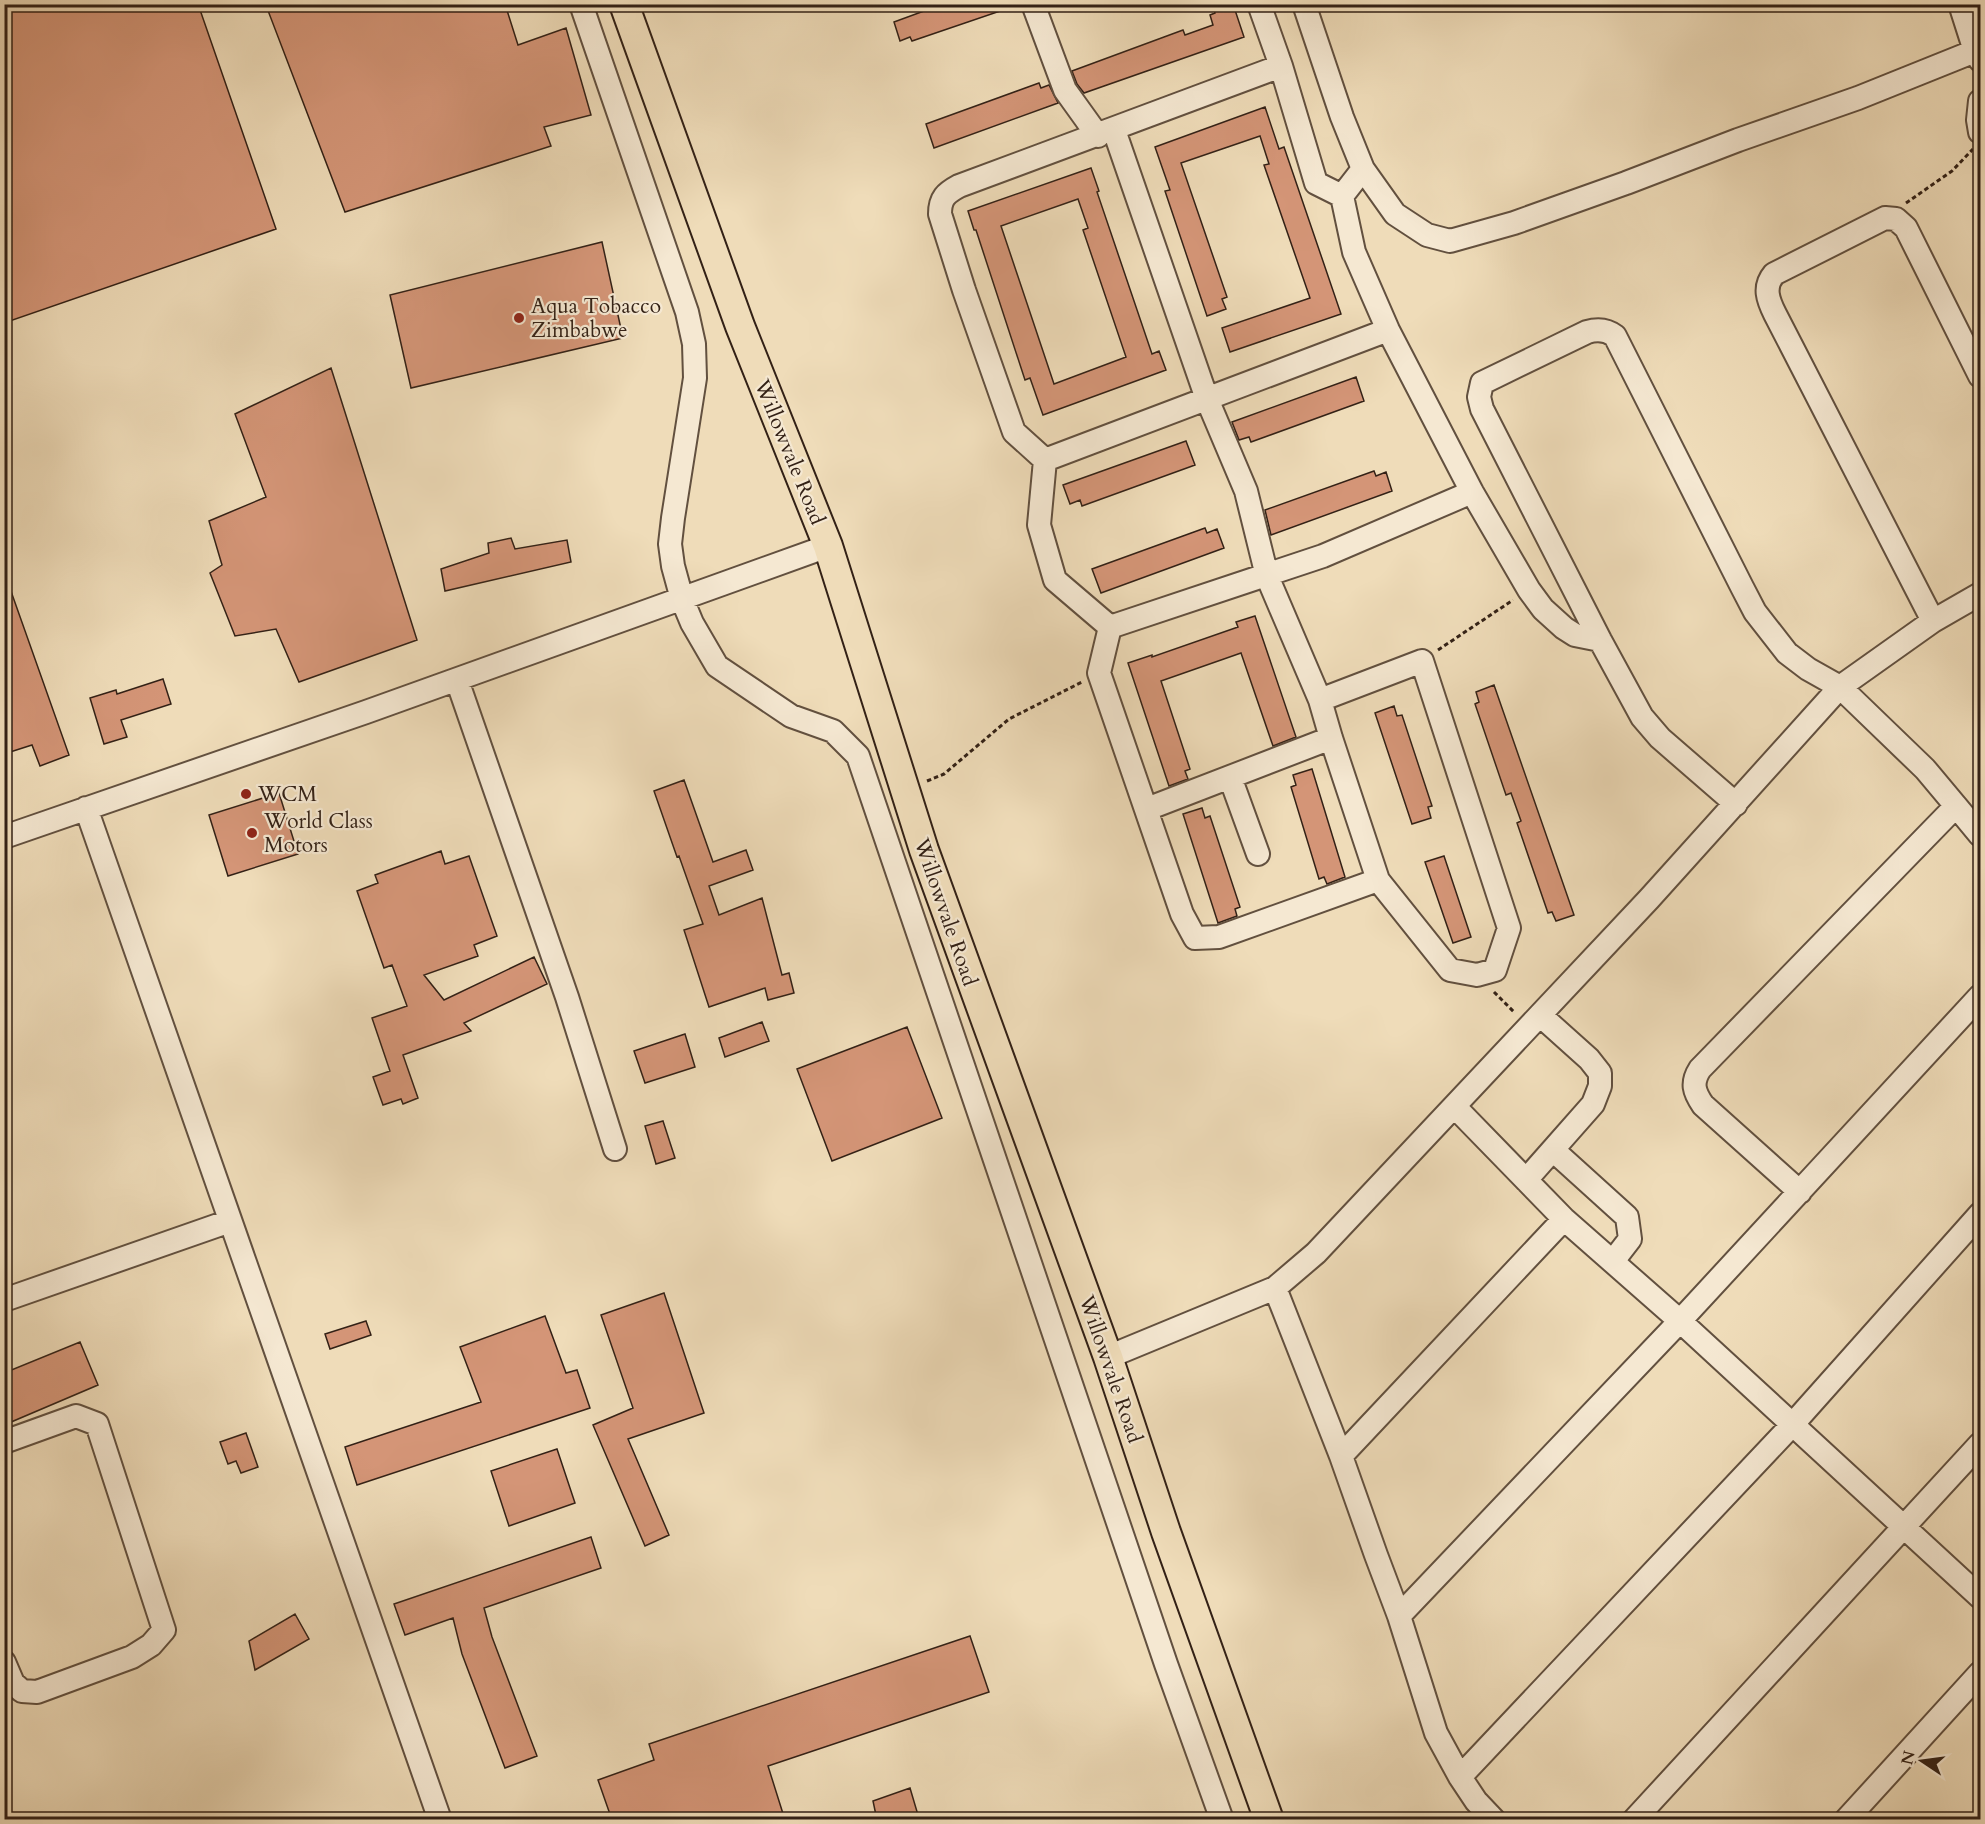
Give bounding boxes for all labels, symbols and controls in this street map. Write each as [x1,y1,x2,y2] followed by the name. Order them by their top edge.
[531,292,661,345] place label: Aqua Tobacco Zimbabwe
[512,311,526,325] marker: Aqua Tobacco Zimbabwe
[747,374,832,529] street label: Willowvale Road
[257,780,317,809] place label: WCM
[239,787,253,801] marker: WCM
[263,807,373,860] place label: World Class Motors
[245,826,259,840] marker: World Class Motors
[906,834,984,990] street label: Willowvale Road
[1071,1291,1149,1447] street label: Willowvale Road
[1892,1731,1952,1791] north arrow
[1896,1749,1921,1767] text: N

